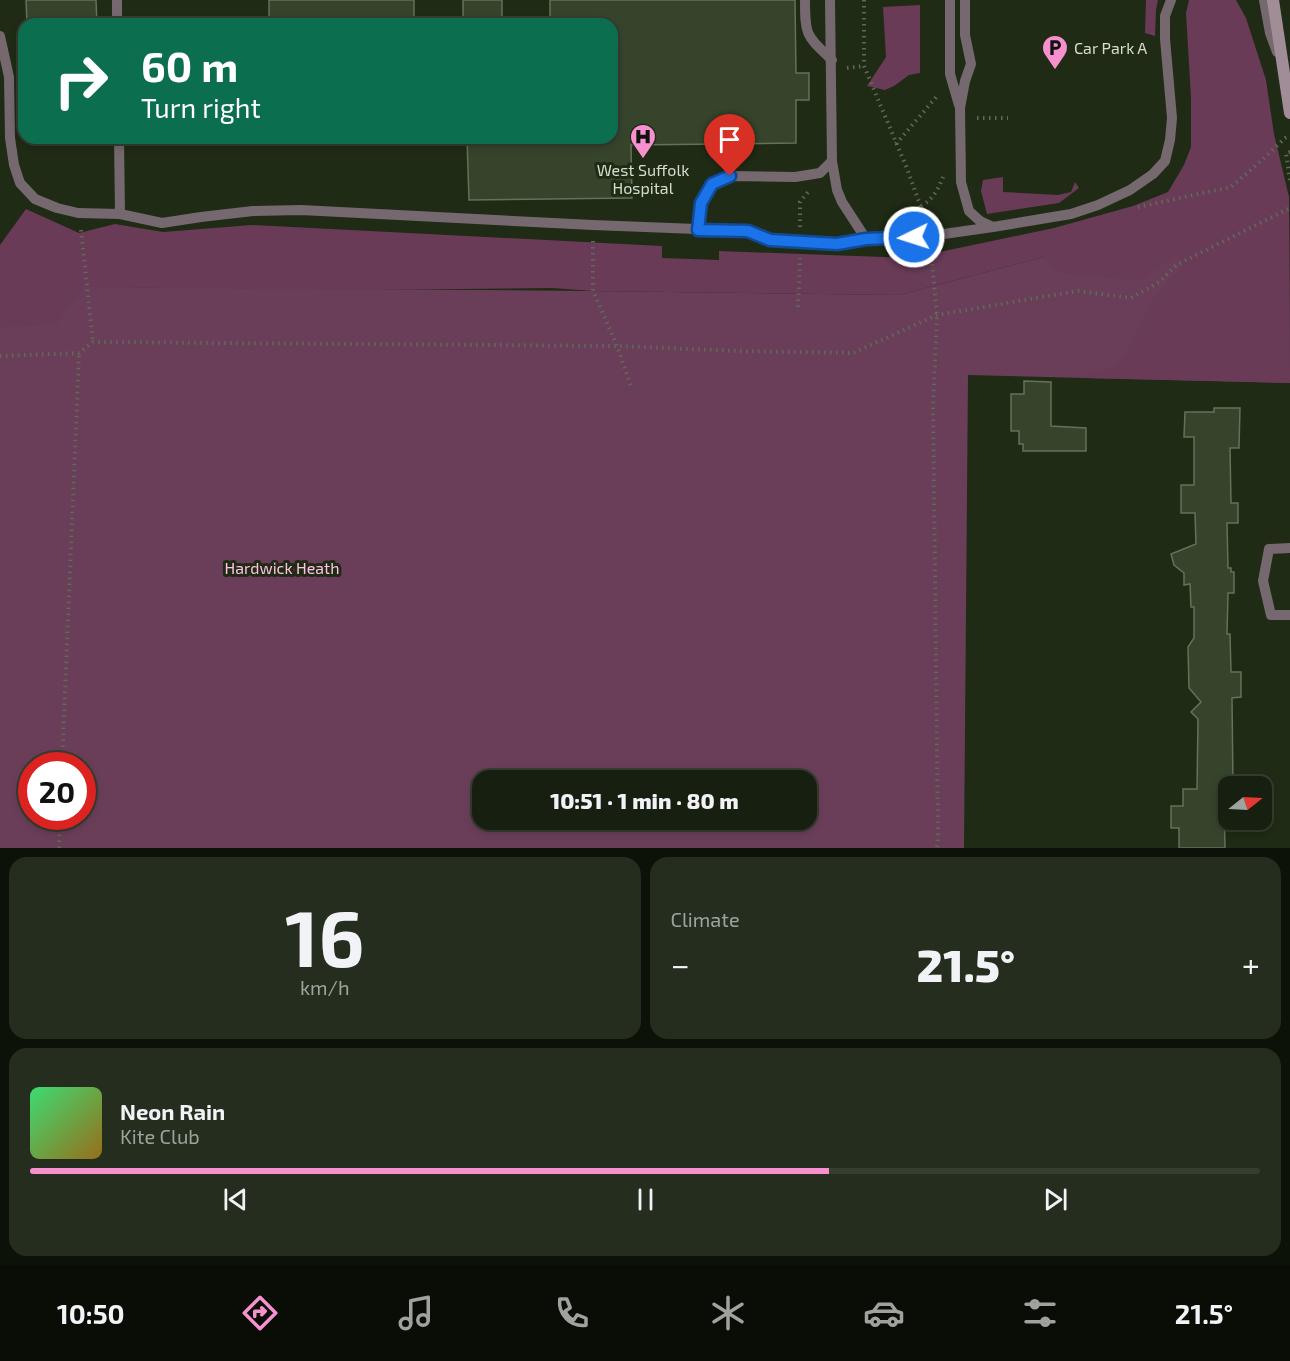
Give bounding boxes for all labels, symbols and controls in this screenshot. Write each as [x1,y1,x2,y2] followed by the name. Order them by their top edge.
[1040,33,1070,71] parking icon: Car Park A
[1074,38,1147,57] place label: Car Park A
[141,40,238,90] text: 60 m
[42,42,120,120] icon: right
[141,91,261,123] text: Turn right
[704,114,755,176] pin
[628,122,658,160] hospital icon: West Suffolk Hospital
[713,123,746,156] icon: arrive
[597,160,689,197] place label: West Suffolk Hospital
[882,205,946,269] position arrow
[225,558,339,577] park label: Hardwick Heath
[18,752,96,830] speed limit sign: 20
[1218,776,1272,830] north arrow
[1218,776,1272,830] map controls
[550,787,739,813] text: 10:51 · 1 min · 80 m
[285,889,365,983] text: 16
[671,907,740,931] text: Climate
[917,937,1015,991] text: 21.5°
[671,944,690,984] text: −
[1242,944,1260,984] text: +
[300,975,350,999] text: km/h
[120,1098,225,1124] text: Neon Rain
[120,1124,200,1148] text: Kite Club
[219,1183,252,1216] icon: previous
[629,1183,662,1216] icon: pause
[1039,1183,1072,1216] icon: next
[239,1292,281,1334] icon: directions
[395,1292,437,1334] icon: music
[551,1292,593,1334] icon: phone
[707,1292,749,1334] icon: climate
[863,1292,905,1334] icon: car
[1019,1292,1061,1334] icon: filters
[57,1297,125,1329] text: 10:50
[1175,1297,1233,1329] text: 21.5°

